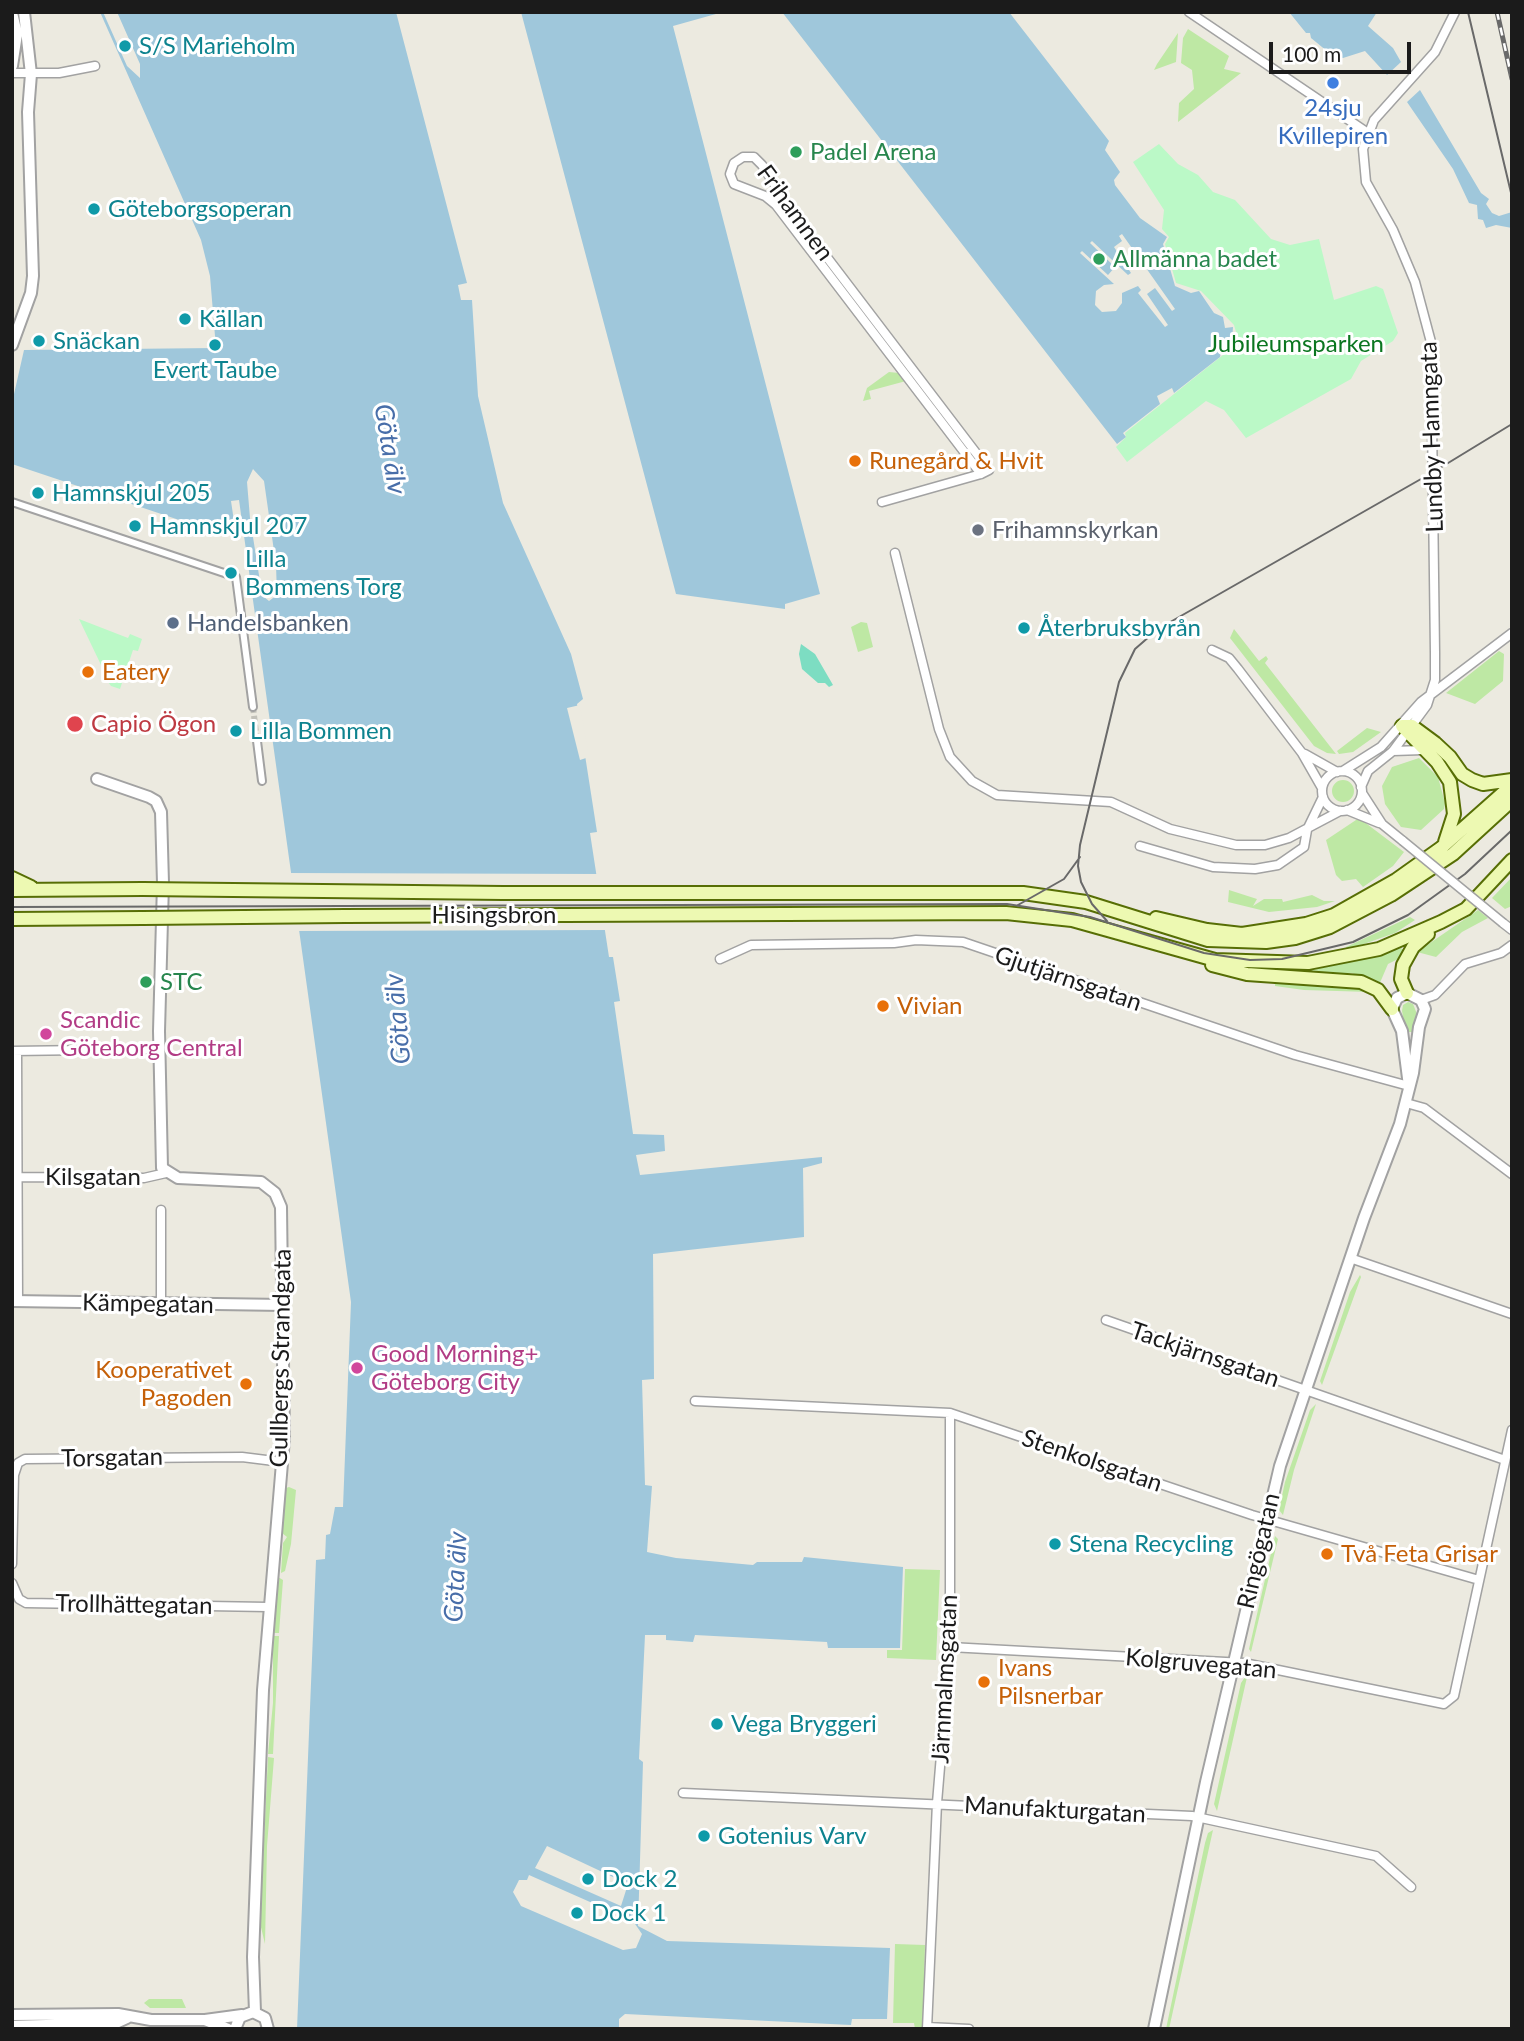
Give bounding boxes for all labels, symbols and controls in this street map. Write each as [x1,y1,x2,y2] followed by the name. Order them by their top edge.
[1272,28,1414,72] scale bar
[139,32,295,60] place label: S/S Marieholm
[117,38,133,54] marker: S/S Marieholm
[1282,41,1341,66] text: 100 m
[1325,75,1341,91] marker: 24sju Kvillepiren
[1278,94,1388,150] place label: 24sju Kvillepiren
[810,138,936,166] place label: Padel Arena
[788,144,804,160] marker: Padel Arena
[751,159,839,267] street label: Frihamnen
[108,195,292,223] place label: Göteborgsoperan
[86,201,102,217] marker: Göteborgsoperan
[1113,245,1277,273] place label: Allmänna badet
[1091,251,1107,267] marker: Allmänna badet
[199,305,263,333] place label: Källan
[177,311,193,327] marker: Källan
[53,327,140,355] place label: Snäckan
[1208,330,1384,358] park label: Jubileumsparken
[31,333,47,349] marker: Snäckan
[207,337,223,353] marker: Evert Taube
[1414,341,1450,533] street label: Lundby Hamngata
[153,356,277,384] place label: Evert Taube
[367,402,413,496] water label: Göta älv
[869,447,1043,475] place label: Runegård & Hvit
[847,453,863,469] marker: Runegård & Hvit
[52,479,210,507] place label: Hamnskjul 205
[30,485,46,501] marker: Hamnskjul 205
[149,512,307,540] place label: Hamnskjul 207
[992,516,1159,544] place label: Frihamnskyrkan
[127,518,143,534] marker: Hamnskjul 207
[970,522,986,538] marker: Frihamnskyrkan
[245,545,402,601] place label: Lilla Bommens Torg
[223,565,239,581] marker: Lilla Bommens Torg
[187,609,349,637] place label: Handelsbanken
[1038,614,1201,642] place label: Återbruksbyrån
[165,615,181,631] marker: Handelsbanken
[1016,620,1032,636] marker: Återbruksbyrån
[102,658,170,686] place label: Eatery
[80,664,96,680] marker: Eatery
[91,710,216,738] place label: Capio Ögon
[65,714,85,734] marker: Capio Ögon
[250,717,392,745] place label: Lilla Bommen
[228,723,244,739] marker: Lilla Bommen
[431,901,557,929] street label: Hisingsbron
[991,940,1145,1018] street label: Gjutjärnsgatan
[160,968,202,996] place label: STC
[379,972,417,1066] water label: Göta älv
[138,974,154,990] marker: STC
[897,992,962,1020] place label: Vivian
[875,998,891,1014] marker: Vivian
[60,1006,243,1062] place label: Scandic Göteborg Central
[38,1026,54,1042] marker: Scandic Göteborg Central
[45,1163,141,1191] street label: Kilsgatan
[265,1248,297,1468] street label: Gullbergs Strandgata
[82,1288,214,1320] street label: Kämpegatan
[1127,1316,1283,1394] street label: Tackjärnsgatan
[371,1340,538,1396] place label: Good Morning+ Göteborg City
[95,1356,232,1412] place label: Kooperativet Pagoden
[349,1360,365,1376] marker: Good Morning+ Göteborg City
[238,1376,254,1392] marker: Kooperativet Pagoden
[1018,1424,1166,1498] street label: Stenkolsgatan
[61,1443,163,1473] street label: Torsgatan
[1232,1490,1286,1612] street label: Ringögatan
[1069,1530,1233,1558] place label: Stena Recycling
[438,1531,474,1623] water label: Göta älv
[1047,1536,1063,1552] marker: Stena Recycling
[1341,1540,1498,1568] place label: Två Feta Grisar
[1319,1546,1335,1562] marker: Två Feta Grisar
[55,1589,213,1621] street label: Trollhättegatan
[926,1594,964,1764] street label: Järnmalmsgatan
[1124,1643,1278,1685] street label: Kolgruvegatan
[998,1654,1103,1710] place label: Ivans Pilsnerbar
[976,1674,992,1690] marker: Ivans Pilsnerbar
[731,1710,877,1738] place label: Vega Bryggeri
[709,1716,725,1732] marker: Vega Bryggeri
[964,1791,1146,1829] street label: Manufakturgatan
[718,1822,867,1850] place label: Gotenius Varv
[696,1828,712,1844] marker: Gotenius Varv
[602,1865,677,1893] place label: Dock 2
[580,1871,596,1887] marker: Dock 2
[591,1899,666,1927] place label: Dock 1
[569,1905,585,1921] marker: Dock 1

